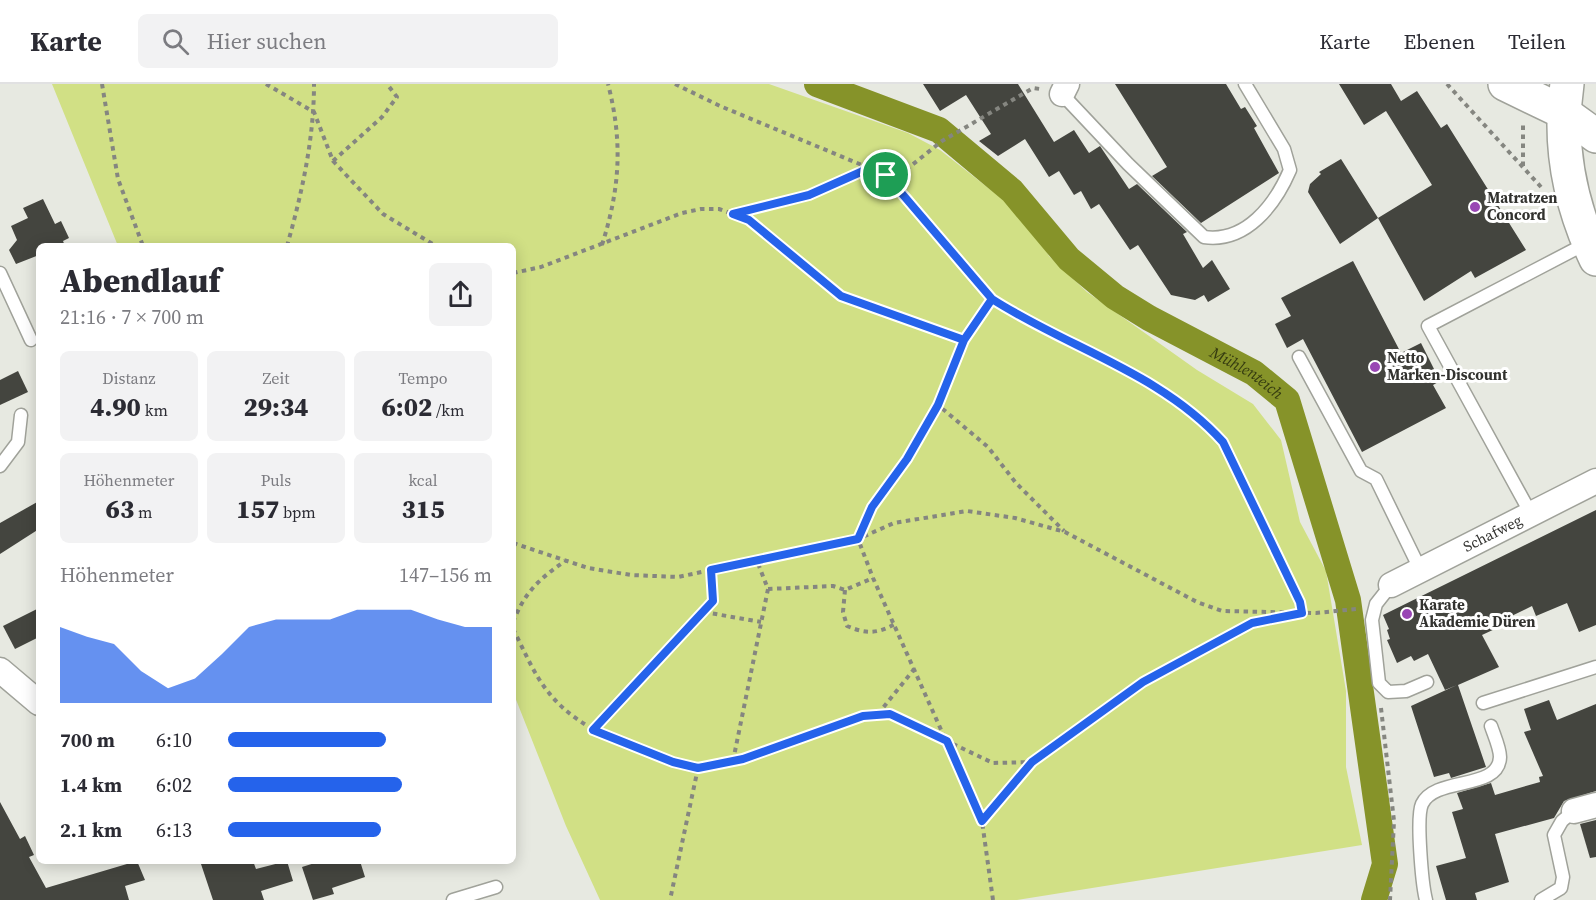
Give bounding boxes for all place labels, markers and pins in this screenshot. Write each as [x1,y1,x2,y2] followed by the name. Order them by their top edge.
[860,149,911,200] pin
[1487,187,1558,225] place label: Matratzen Concord
[1468,200,1482,214] marker: Matratzen Concord
[1387,347,1508,385] place label: Netto Marken-Discount
[1368,360,1382,374] marker: Netto Marken-Discount
[1419,594,1536,632] place label: Karate Akademie Düren
[1400,607,1414,621] marker: Karate Akademie Düren

